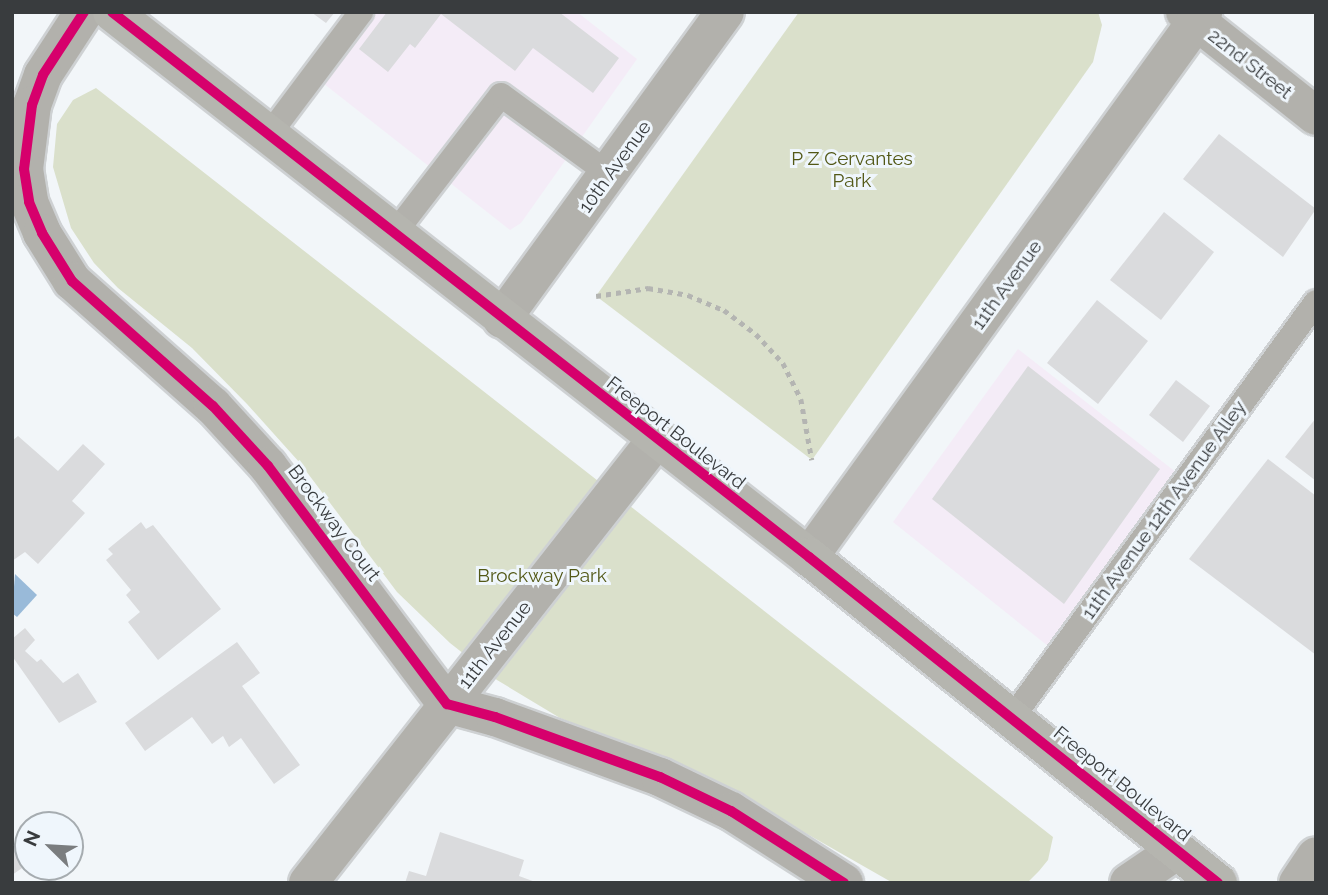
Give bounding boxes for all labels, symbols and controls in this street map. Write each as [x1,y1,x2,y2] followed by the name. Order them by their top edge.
[1203,24,1297,104] street label: 22nd Street
[574,116,656,218] street label: 10th Avenue
[791,148,913,192] park label: P Z Cervantes Park
[967,236,1047,334] street label: 11th Avenue
[602,372,750,494] street label: Freeport Boulevard
[1077,396,1251,624] street label: 11th Avenue 12th Avenue Alley
[283,460,385,586] street label: Brockway Court
[477,565,607,587] park label: Brockway Park
[454,597,536,693] street label: 11th Avenue
[1049,722,1195,846] street label: Freeport Boulevard
[14,811,84,881] north arrow
[19,827,45,849] text: N

